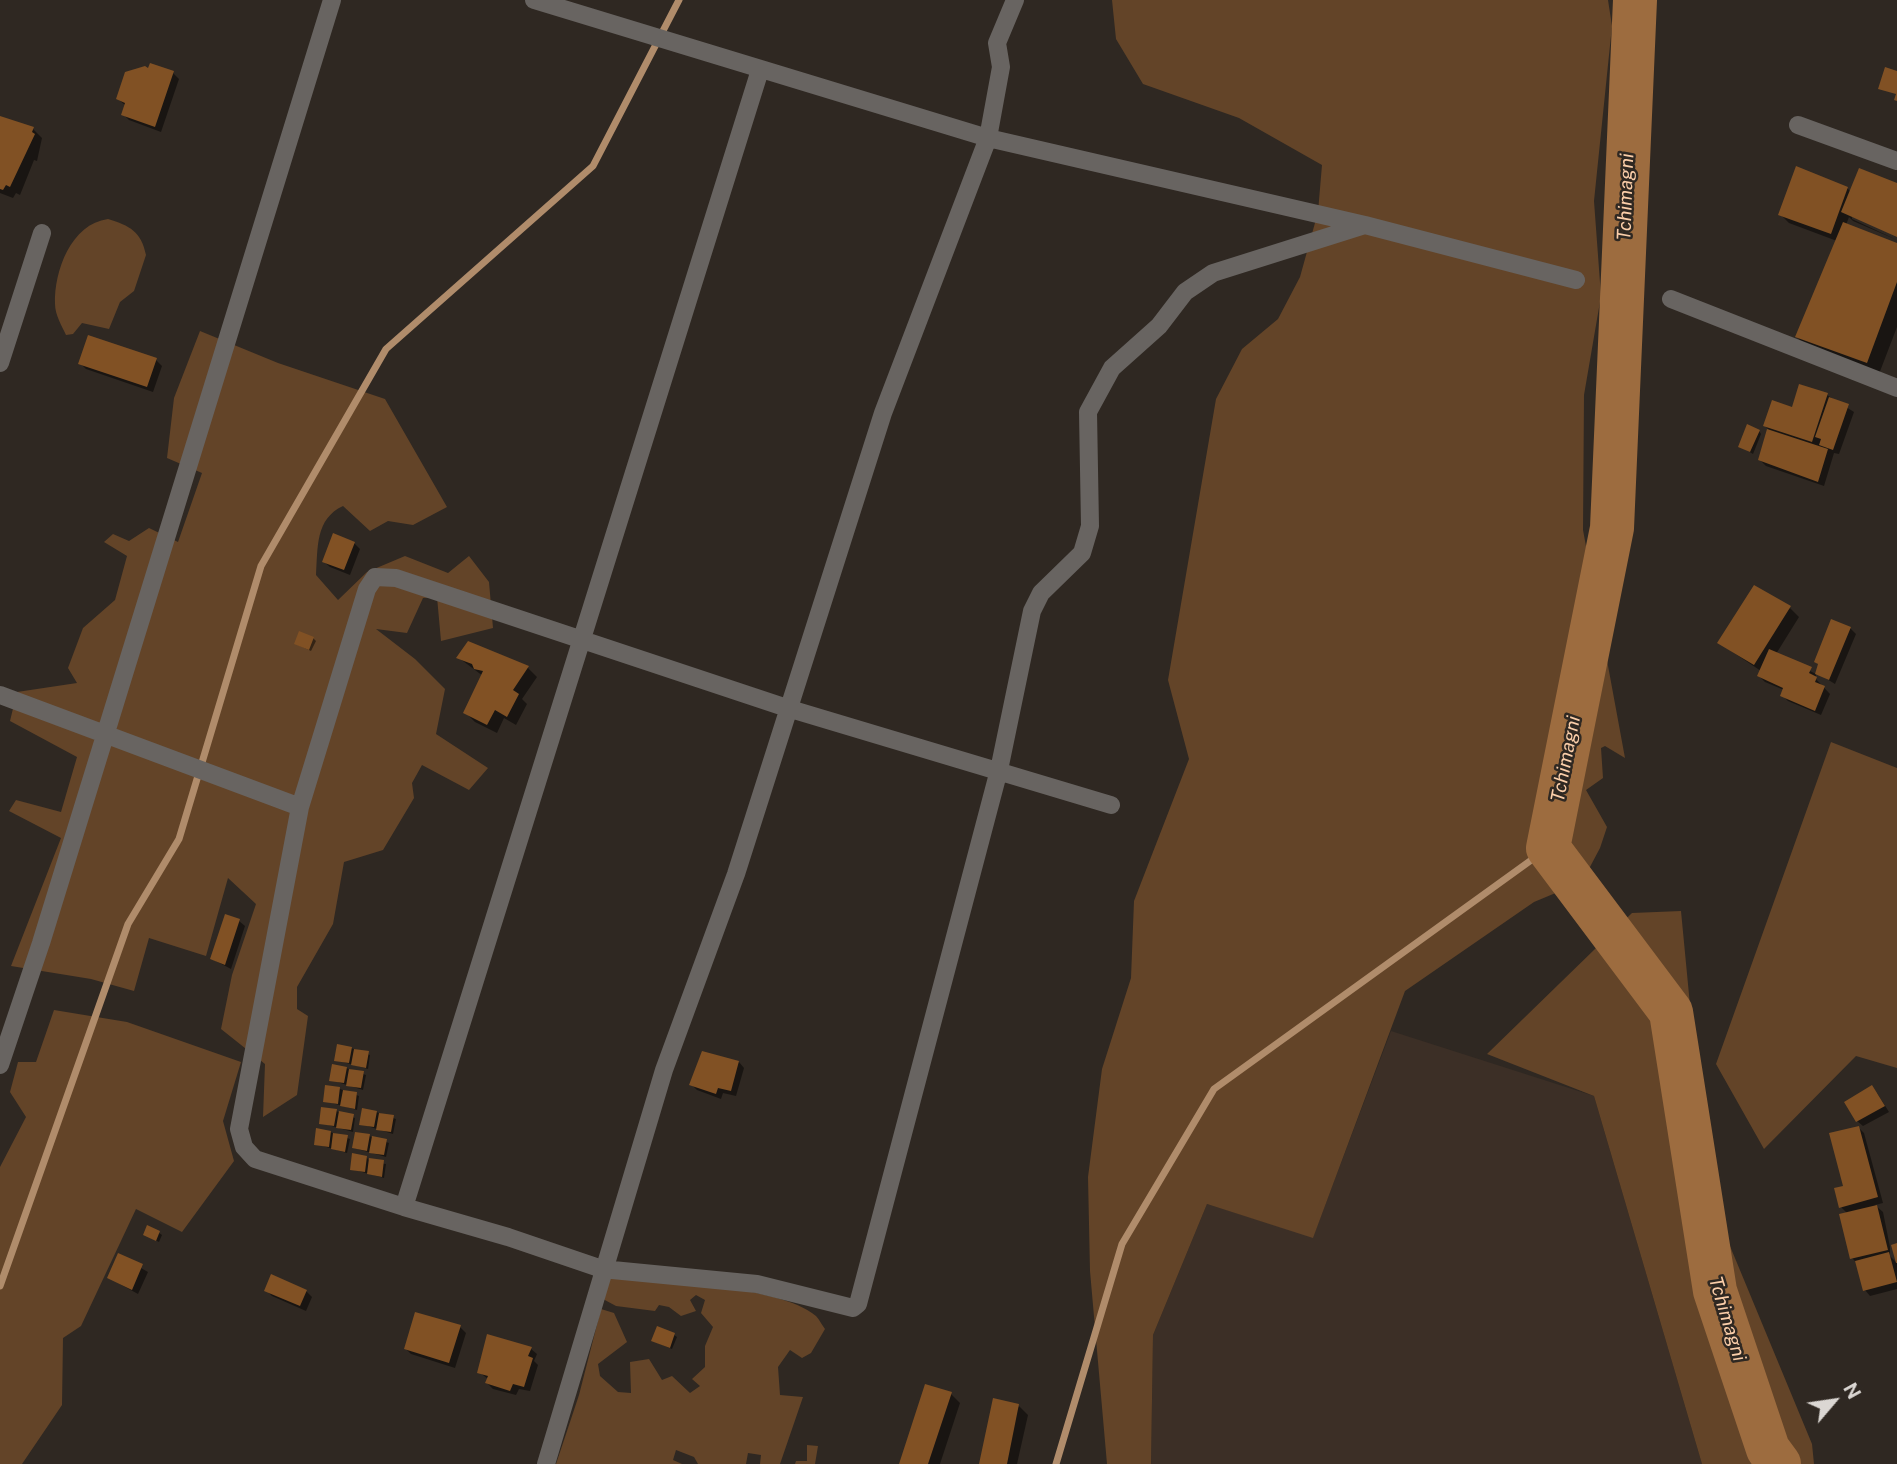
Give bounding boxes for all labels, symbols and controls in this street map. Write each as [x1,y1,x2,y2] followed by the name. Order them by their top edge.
[1613,153,1639,241] water label: Tchimagni
[1546,714,1586,804] water label: Tchimagni
[1703,1274,1751,1364] water label: Tchimagni
[1799,1366,1869,1436] north arrow
[1839,1379,1866,1403] text: N

